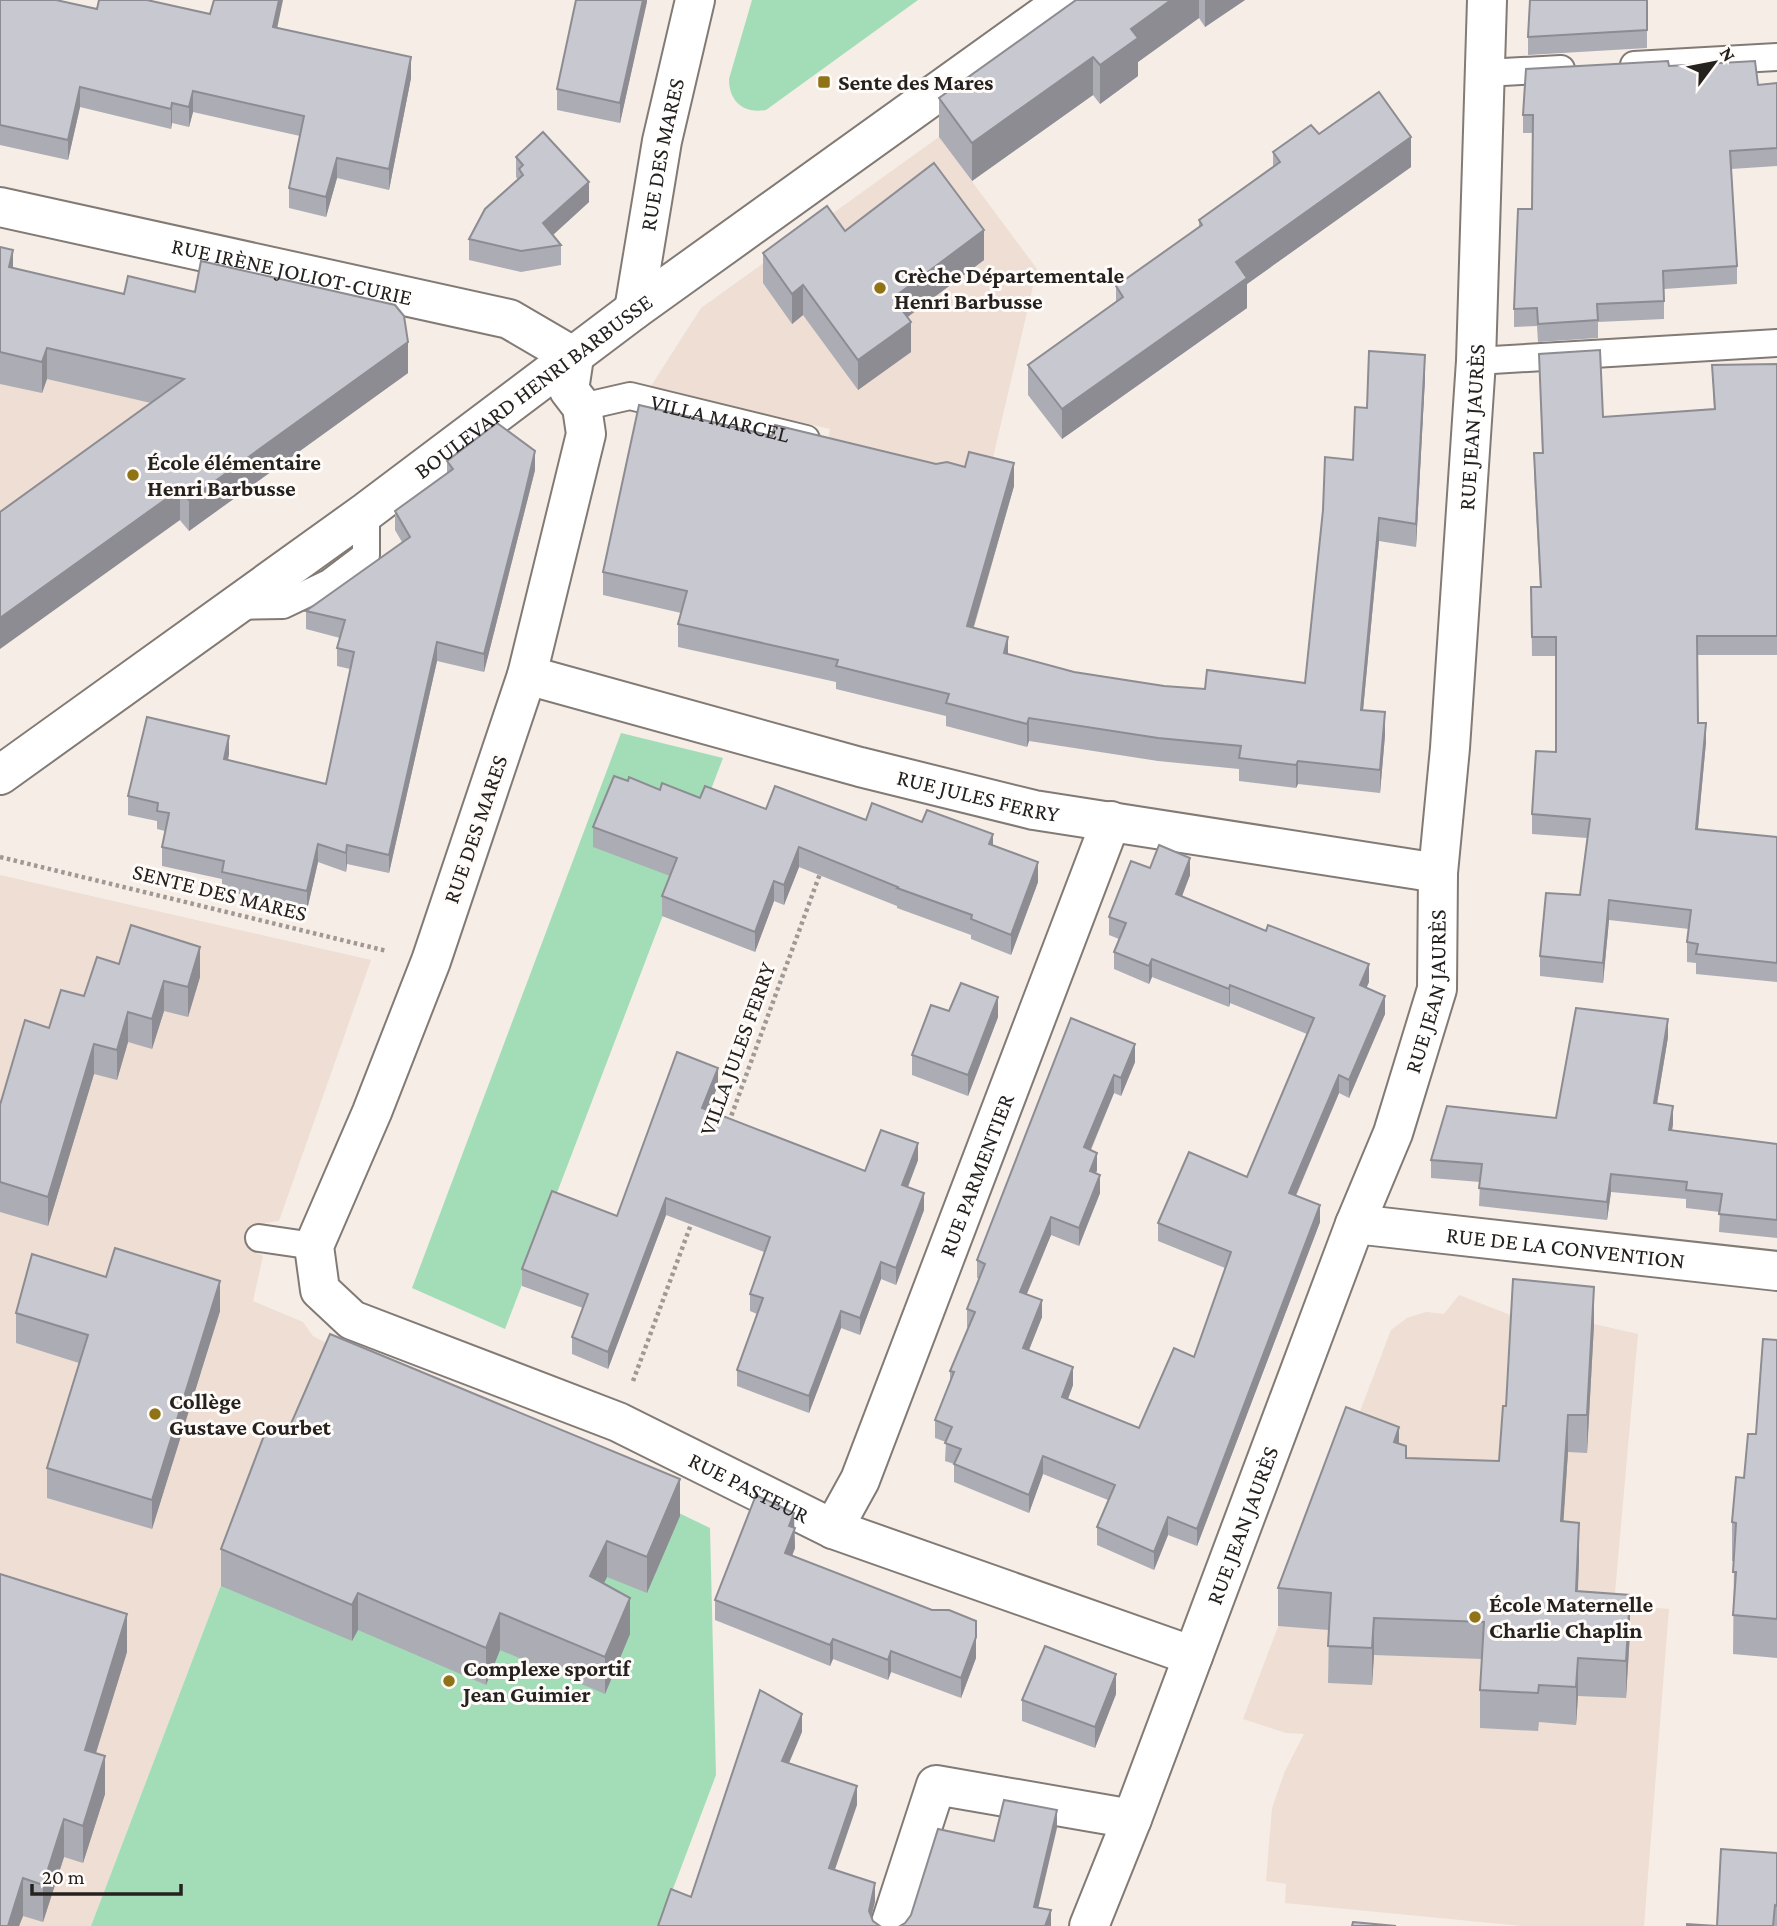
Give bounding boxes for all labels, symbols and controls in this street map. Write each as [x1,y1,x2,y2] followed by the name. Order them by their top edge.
[1679,28,1749,98] north arrow
[1716,43,1740,65] text: N
[838,69,994,95] place label: Sente des Mares
[816,74,832,90] marker: Sente des Mares
[634,75,689,233] street label: RUE DES MARES
[169,232,415,310] street label: RUE IRÈNE JOLIOT-CURIE
[894,262,1125,314] place label: Crèche Départementale Henri Barbusse
[872,280,888,296] marker: Crèche Départementale Henri Barbusse
[409,288,657,484] street label: BOULEVARD HENRI BARBUSSE
[1453,344,1490,511] street label: RUE JEAN JAURÈS
[648,388,793,448] street label: VILLA MARCEL
[147,449,321,501] place label: École élémentaire Henri Barbusse
[125,467,141,483] marker: École élémentaire Henri Barbusse
[437,751,513,907] street label: RUE DES MARES
[894,764,1062,827] street label: RUE JULES FERRY
[130,858,310,926] street label: SENTE DES MARES
[1399,909,1451,1076] street label: RUE JEAN JAURÈS
[694,958,781,1139] street label: VILLA JULES FERRY
[933,1090,1019,1260] street label: RUE PARMENTIER
[1445,1221,1686,1274] street label: RUE DE LA CONVENTION
[169,1388,332,1440] place label: Collège Gustave Courbet
[147,1406,163,1422] marker: Collège Gustave Courbet
[1201,1443,1284,1608] street label: RUE JEAN JAURÈS
[685,1446,814,1528] street label: RUE PASTEUR
[1489,1591,1653,1643] place label: École Maternelle Charlie Chaplin
[1467,1609,1483,1625] marker: École Maternelle Charlie Chaplin
[461,1655,631,1707] place label: Complexe sportif Jean Guimier
[441,1673,457,1689] marker: Complexe sportif Jean Guimier
[32,1853,180,1897] scale bar
[42,1865,85,1889] text: 20 m

